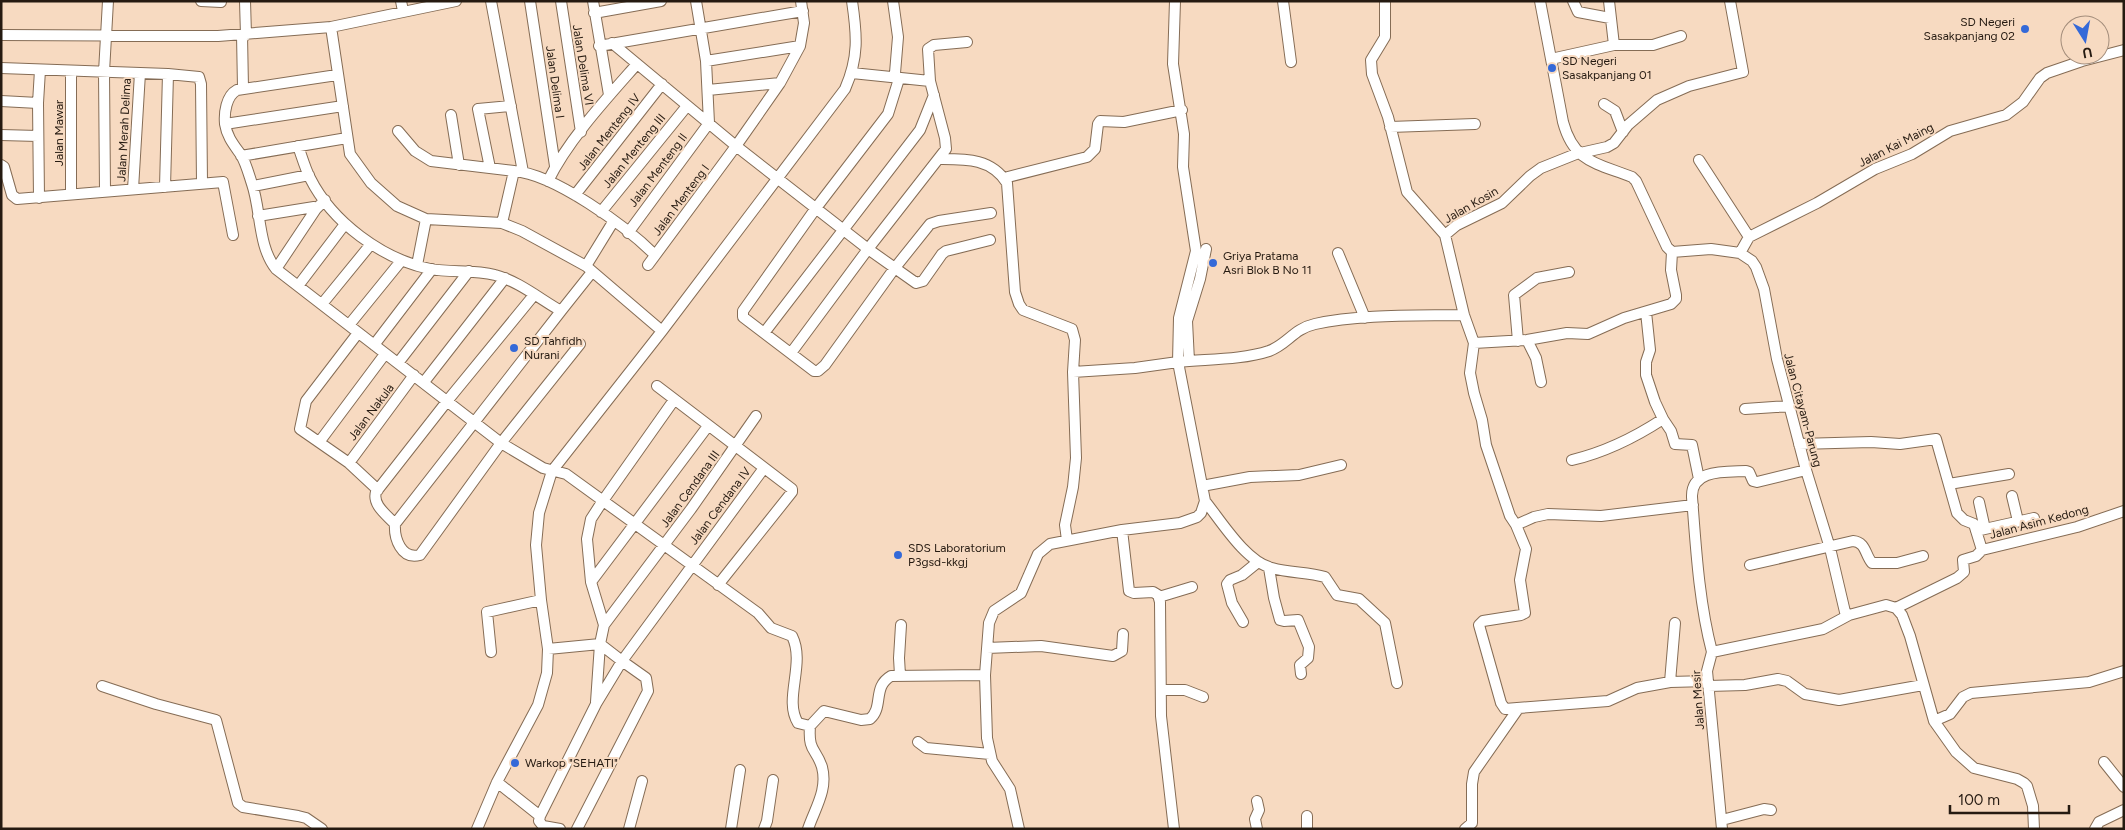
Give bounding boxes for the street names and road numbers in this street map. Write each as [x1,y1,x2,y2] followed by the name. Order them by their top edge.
[570,23,596,107] street label: Jalan Delima VI
[543,45,567,119] street label: Jalan Delima I
[114,78,134,182] street label: Jalan Merah Delima
[575,90,644,173] street label: Jalan Menteng IV
[52,100,66,166] street label: Jalan Mawar
[600,111,668,191] street label: Jalan Menteng III
[1856,120,1936,170] street label: Jalan Kai Maing
[650,162,712,238] street label: Jalan Menteng II
[650,162,712,238] street label: Jalan Menteng I
[1442,184,1501,226] street label: Jalan Kosin
[1781,351,1825,469] street label: Jalan Citayam-Parung
[345,381,397,443] street label: Jalan Nakula
[658,448,722,530] street label: Jalan Cendana III
[686,464,754,547] street label: Jalan Cendana IV
[1988,502,2090,542] street label: Jalan Asim Kedong
[1689,670,1707,730] street label: Jalan Mesir

